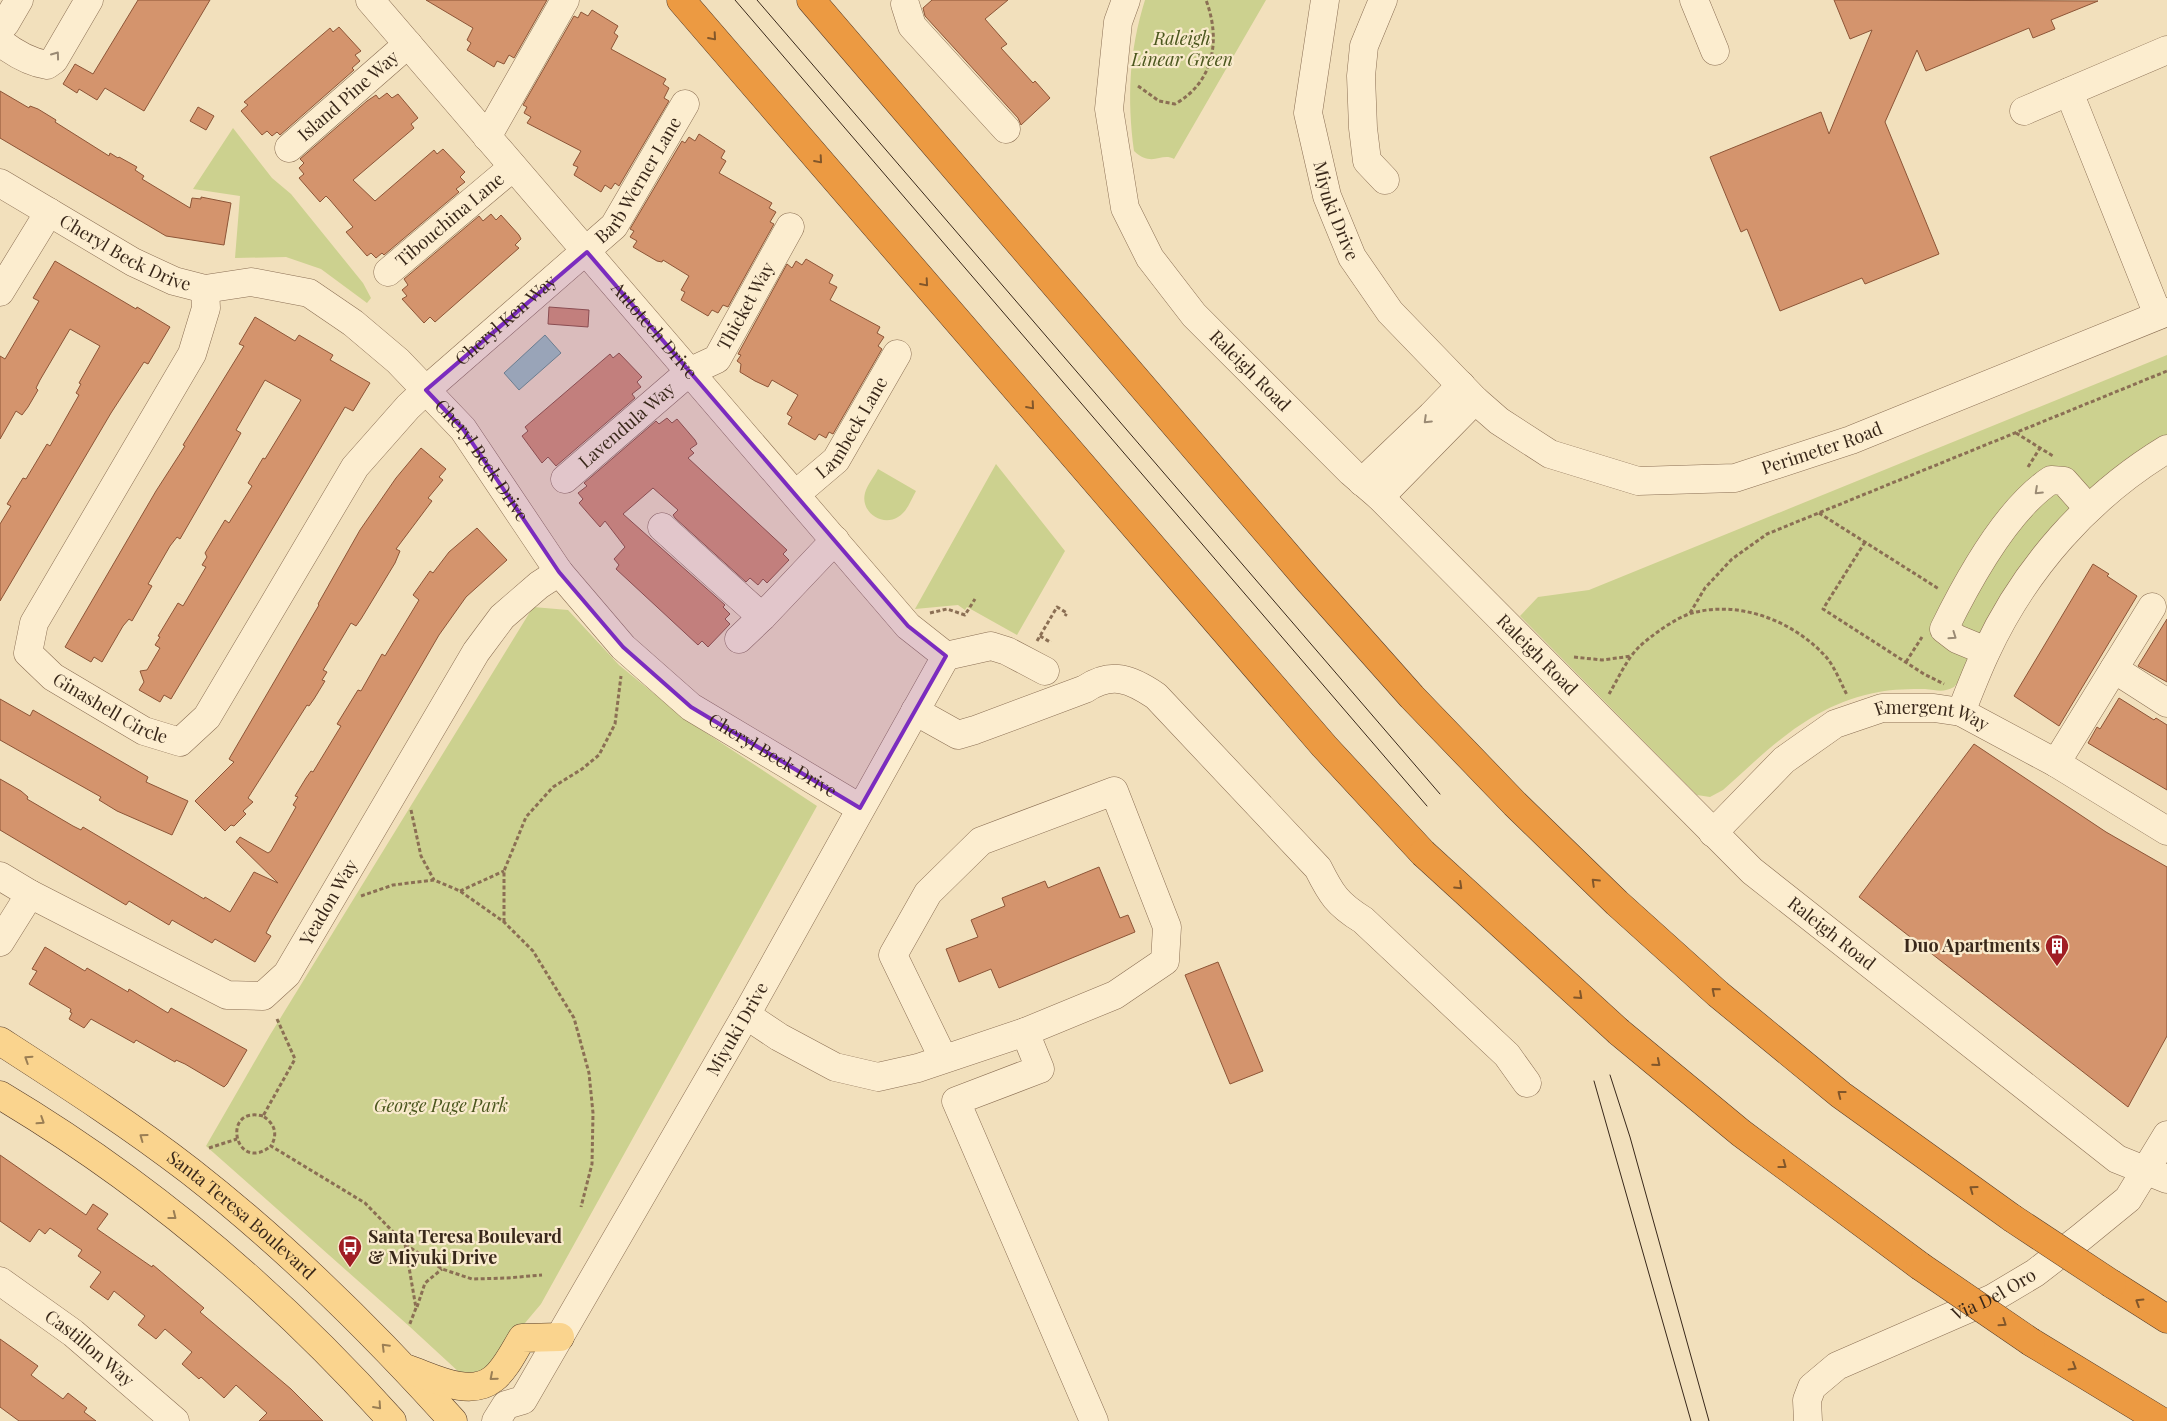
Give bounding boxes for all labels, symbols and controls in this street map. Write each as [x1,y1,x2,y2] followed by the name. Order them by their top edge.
[1130,26,1233,71] park label: Raleigh Linear Green
[707,31,716,40] one-way arrow
[292,45,403,146] street label: Island Pine Way
[50,51,59,61] one-way arrow
[590,112,686,248] street label: Barb Werner Lane
[813,154,822,163] one-way arrow
[1308,158,1365,264] street label: Miyuki Drive
[390,167,509,272] street label: Tibouchina Lane
[56,208,194,296] street label: Cheryl Beck Drive
[711,257,779,354] street label: Thicket Way
[449,269,561,370] street label: Cheryl Ken Way
[606,276,703,384] street label: Autotech Drive
[919,277,928,286] one-way arrow
[1205,324,1297,416] street label: Raleigh Road
[810,372,892,483] street label: Lambeck Lane
[573,376,680,473] street label: Lavendula Way
[430,394,535,526] street label: Cheryl Beck Drive
[1026,400,1034,409] one-way arrow
[1424,414,1433,423] one-way arrow
[1758,415,1886,480] street label: Perimeter Road
[2035,485,2044,494] one-way arrow
[1492,608,1584,700] street label: Raleigh Road
[1947,630,1957,639] one-way arrow
[49,667,171,749] street label: Ginashell Circle
[1871,694,1994,736] street label: Emergent Way
[704,707,842,802] street label: Cheryl Beck Drive
[293,854,363,950] street label: Yeadon Way
[1592,879,1601,888] one-way arrow
[1453,880,1462,889] one-way arrow
[1783,891,1881,975] street label: Raleigh Road
[1904,933,2040,957] place label: Duo Apartments
[2044,933,2070,967] building icon: Duo Apartments
[700,978,773,1080] street label: Miyuki Drive
[1712,988,1721,997] one-way arrow
[1573,990,1582,999] one-way arrow
[25,1056,34,1065] one-way arrow
[1651,1058,1660,1067] one-way arrow
[1837,1091,1846,1100] one-way arrow
[374,1093,508,1117] park label: George Page Park
[36,1115,45,1124] one-way arrow
[139,1134,149,1143] one-way arrow
[163,1145,322,1285] street label: Santa Teresa Boulevard
[1777,1160,1786,1168] one-way arrow
[1969,1186,1978,1195] one-way arrow
[167,1210,177,1219] one-way arrow
[368,1224,562,1269] place label: Santa Teresa Boulevard & Miyuki Drive
[337,1234,363,1268] bus stop icon: Santa Teresa Boulevard & Miyuki Drive
[1947,1262,2040,1326] street label: Via Del Oro
[2136,1298,2145,1308] one-way arrow
[40,1304,140,1392] street label: Castillon Way
[1998,1317,2007,1326] one-way arrow
[381,1343,390,1352] one-way arrow
[2067,1361,2076,1371] one-way arrow
[490,1371,499,1380] one-way arrow
[372,1400,381,1409] one-way arrow

